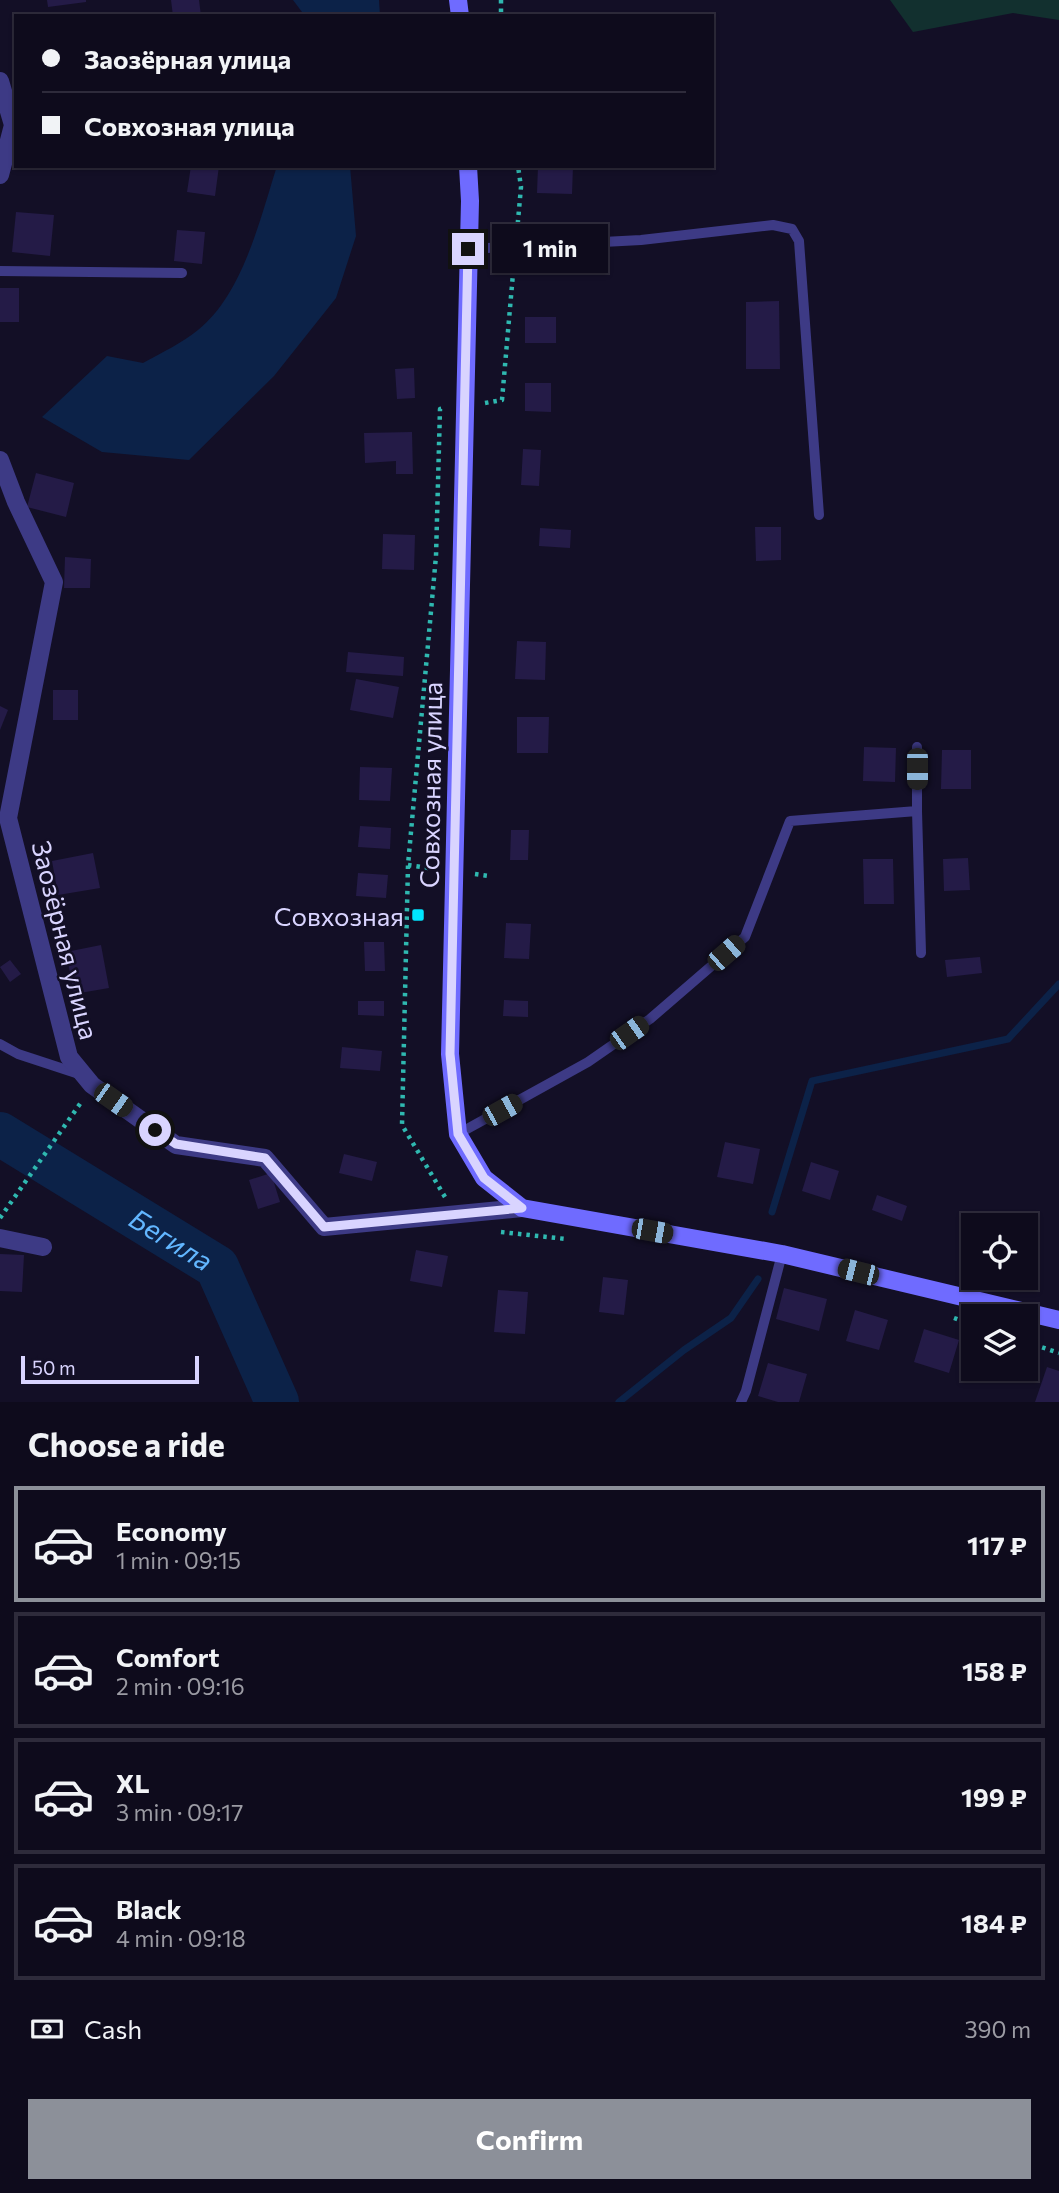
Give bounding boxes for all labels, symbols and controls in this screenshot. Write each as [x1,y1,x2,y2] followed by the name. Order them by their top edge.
[84,43,291,74] text: Заозёрная улица
[84,110,295,141] text: Совхозная улица
[492,224,608,274] callout: 1 min
[452,233,484,265] route end
[523,234,577,262] text: 1 min
[413,682,447,888] street label: Совхозная улица
[907,748,928,790] car
[26,838,106,1042] street label: Заозёрная улица
[274,900,404,931] place label: Совхозная
[410,907,426,923] marker: Совхозная
[704,931,749,975] car
[606,1012,653,1054] car
[90,1079,137,1121] car
[479,1091,526,1129] car
[139,1114,171,1146] route start
[124,1201,219,1277] water label: Бегила
[961,1213,1038,1381] map controls
[961,1213,1038,1290] button: locate
[630,1217,675,1245] car
[836,1257,881,1287] car
[961,1304,1038,1381] button: layers
[21,1353,200,1385] scale bar
[32,1356,76,1379] text: 50 m
[28,1424,225,1464] text: Choose a ride
[32,1513,95,1576] icon: car
[116,1515,227,1546] text: Economy
[967,1529,1027,1560] text: 117 ₽
[116,1546,241,1574] text: 1 min · 09:15
[32,1639,95,1702] icon: car
[116,1641,219,1672] text: Comfort
[962,1655,1027,1686] text: 158 ₽
[116,1672,245,1700] text: 2 min · 09:16
[32,1765,95,1828] icon: car
[116,1767,150,1798] text: XL
[961,1781,1027,1812] text: 199 ₽
[116,1798,243,1826] text: 3 min · 09:17
[32,1891,95,1954] icon: car
[116,1893,182,1924] text: Black
[961,1907,1027,1938] text: 184 ₽
[116,1924,246,1952] text: 4 min · 09:18
[28,2010,66,2048] icon: cash
[84,2013,142,2044] text: Cash
[964,2015,1031,2043] text: 390 m
[28,2099,1031,2179] button: Confirm

